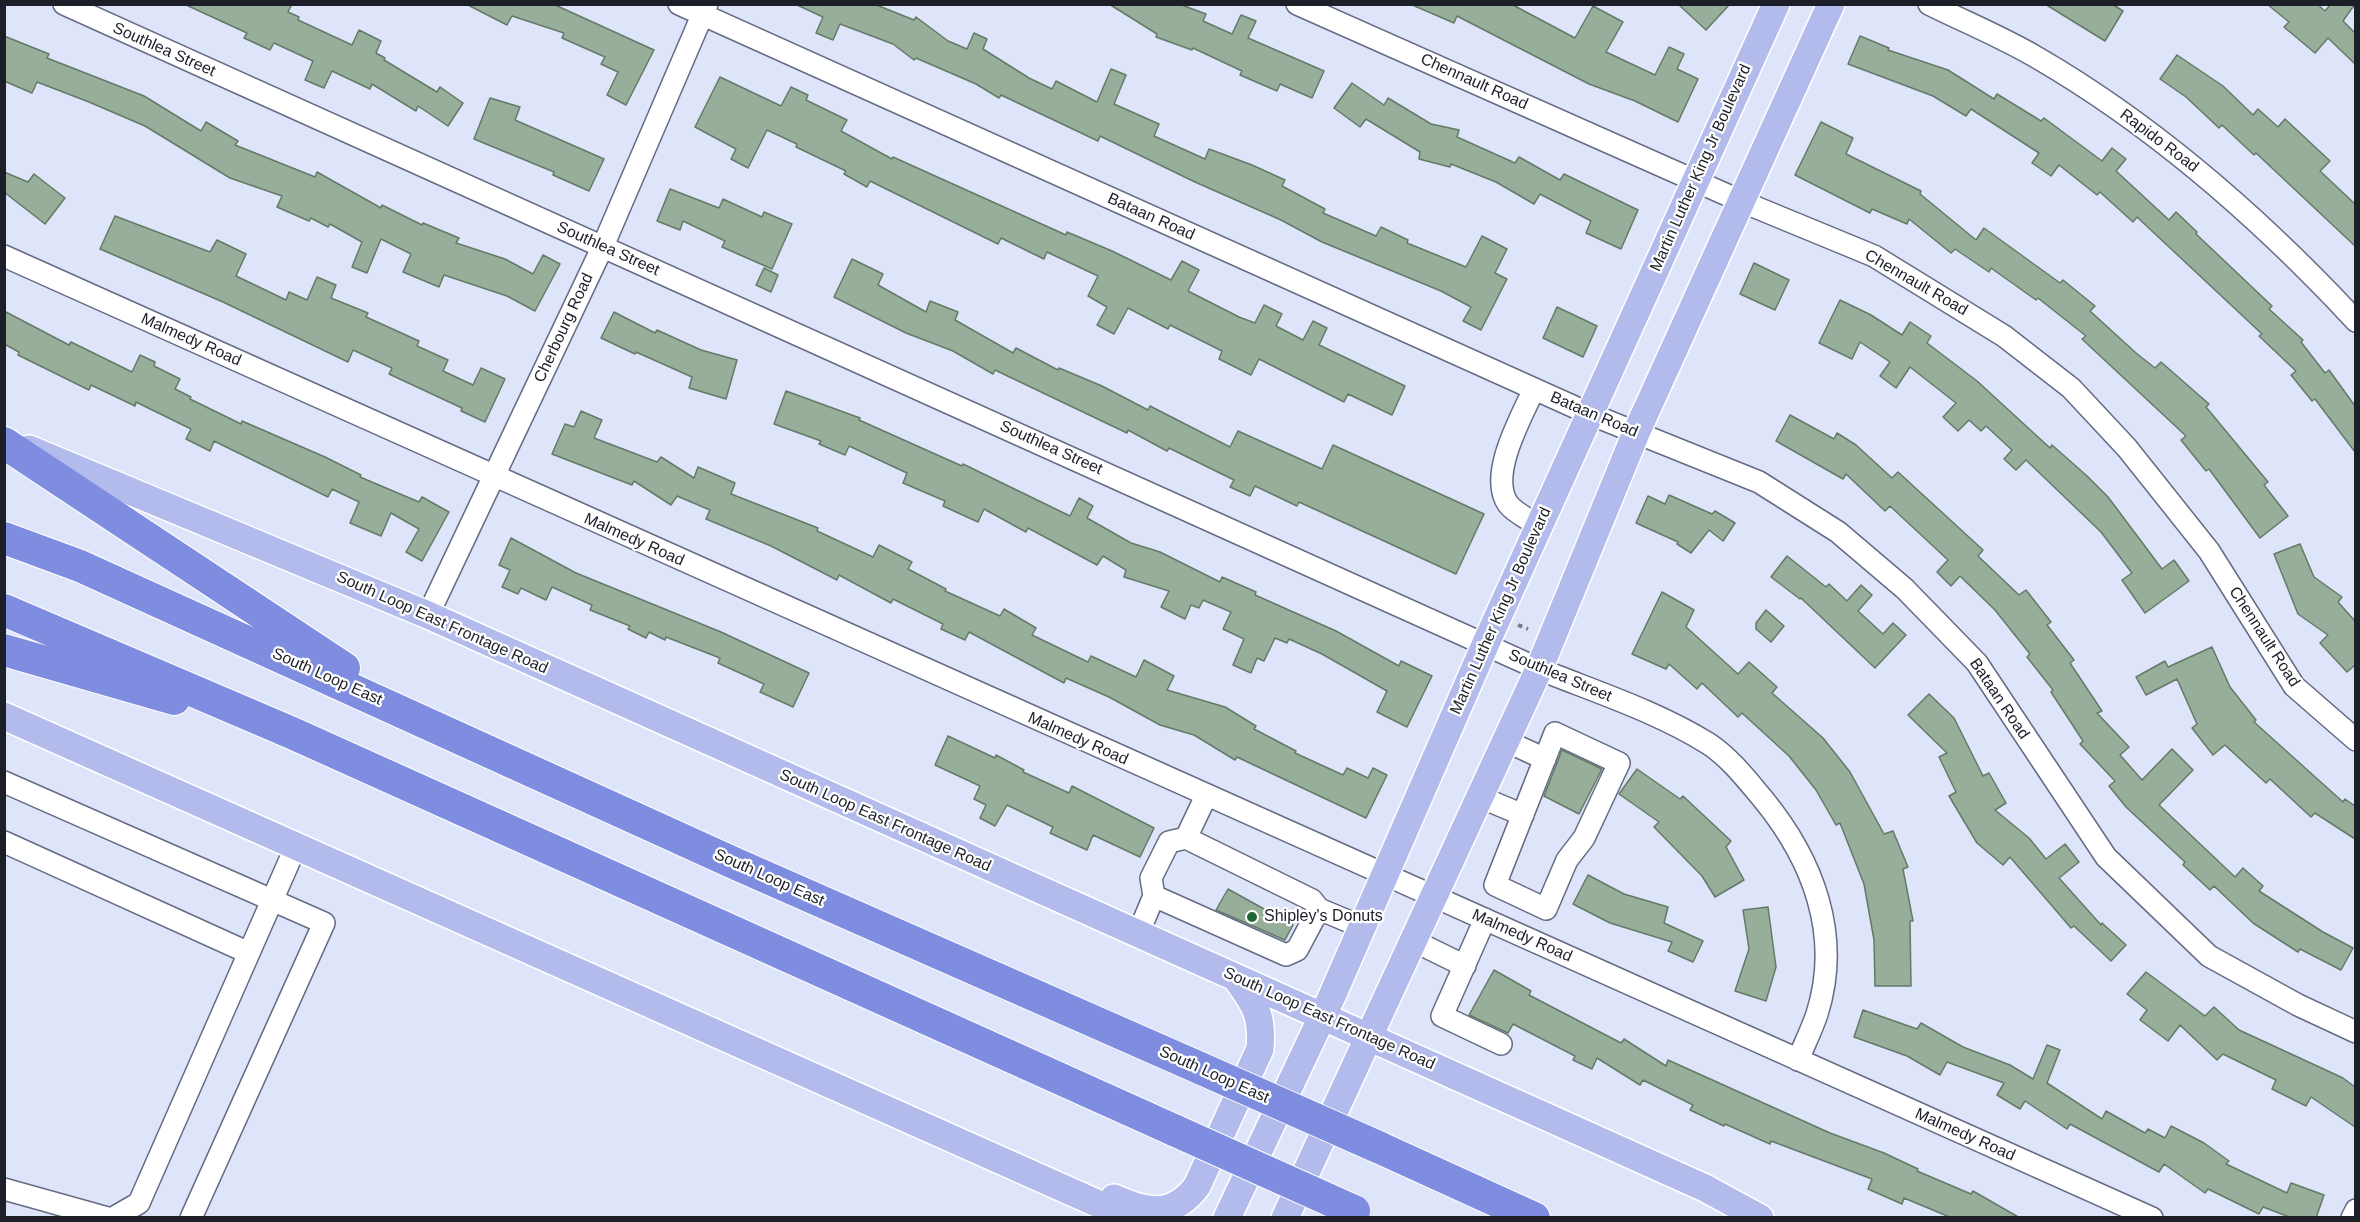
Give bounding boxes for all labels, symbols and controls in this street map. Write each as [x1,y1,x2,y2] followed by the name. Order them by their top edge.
[110,19,218,81] street label: Southlea Street
[1417,50,1531,114] street label: Chennault Road
[1646,61,1756,275] street label: Martin Luther King Jr Boulevard
[2116,105,2202,177] street label: Rapido Road
[1104,189,1198,245] street label: Bataan Road
[554,218,662,280] street label: Southlea Street
[1861,246,1971,320] street label: Chennault Road
[530,270,598,386] street label: Cherbourg Road
[138,309,244,371] street label: Malmedy Road
[1547,388,1641,442] street label: Bataan Road
[997,417,1105,479] street label: Southlea Street
[1446,504,1556,718] street label: Martin Luther King Jr Boulevard
[581,509,687,571] street label: Malmedy Road
[333,568,551,678] street label: South Loop East Frontage Road
[2224,583,2304,691] street label: Chennault Road
[269,644,385,710] street label: South Loop East
[1505,646,1615,706] street label: Southlea Street
[1965,655,2033,743] street label: Bataan Road
[1025,708,1131,770] street label: Malmedy Road
[776,766,994,876] street label: South Loop East Frontage Road
[711,845,827,911] street label: South Loop East
[1469,905,1575,967] street label: Malmedy Road
[1264,907,1383,927] place label: Shipley's Donuts
[1245,910,1259,924] marker: Shipley's Donuts
[1220,964,1438,1074] street label: South Loop East Frontage Road
[1156,1042,1272,1108] street label: South Loop East
[1912,1104,2018,1166] street label: Malmedy Road

